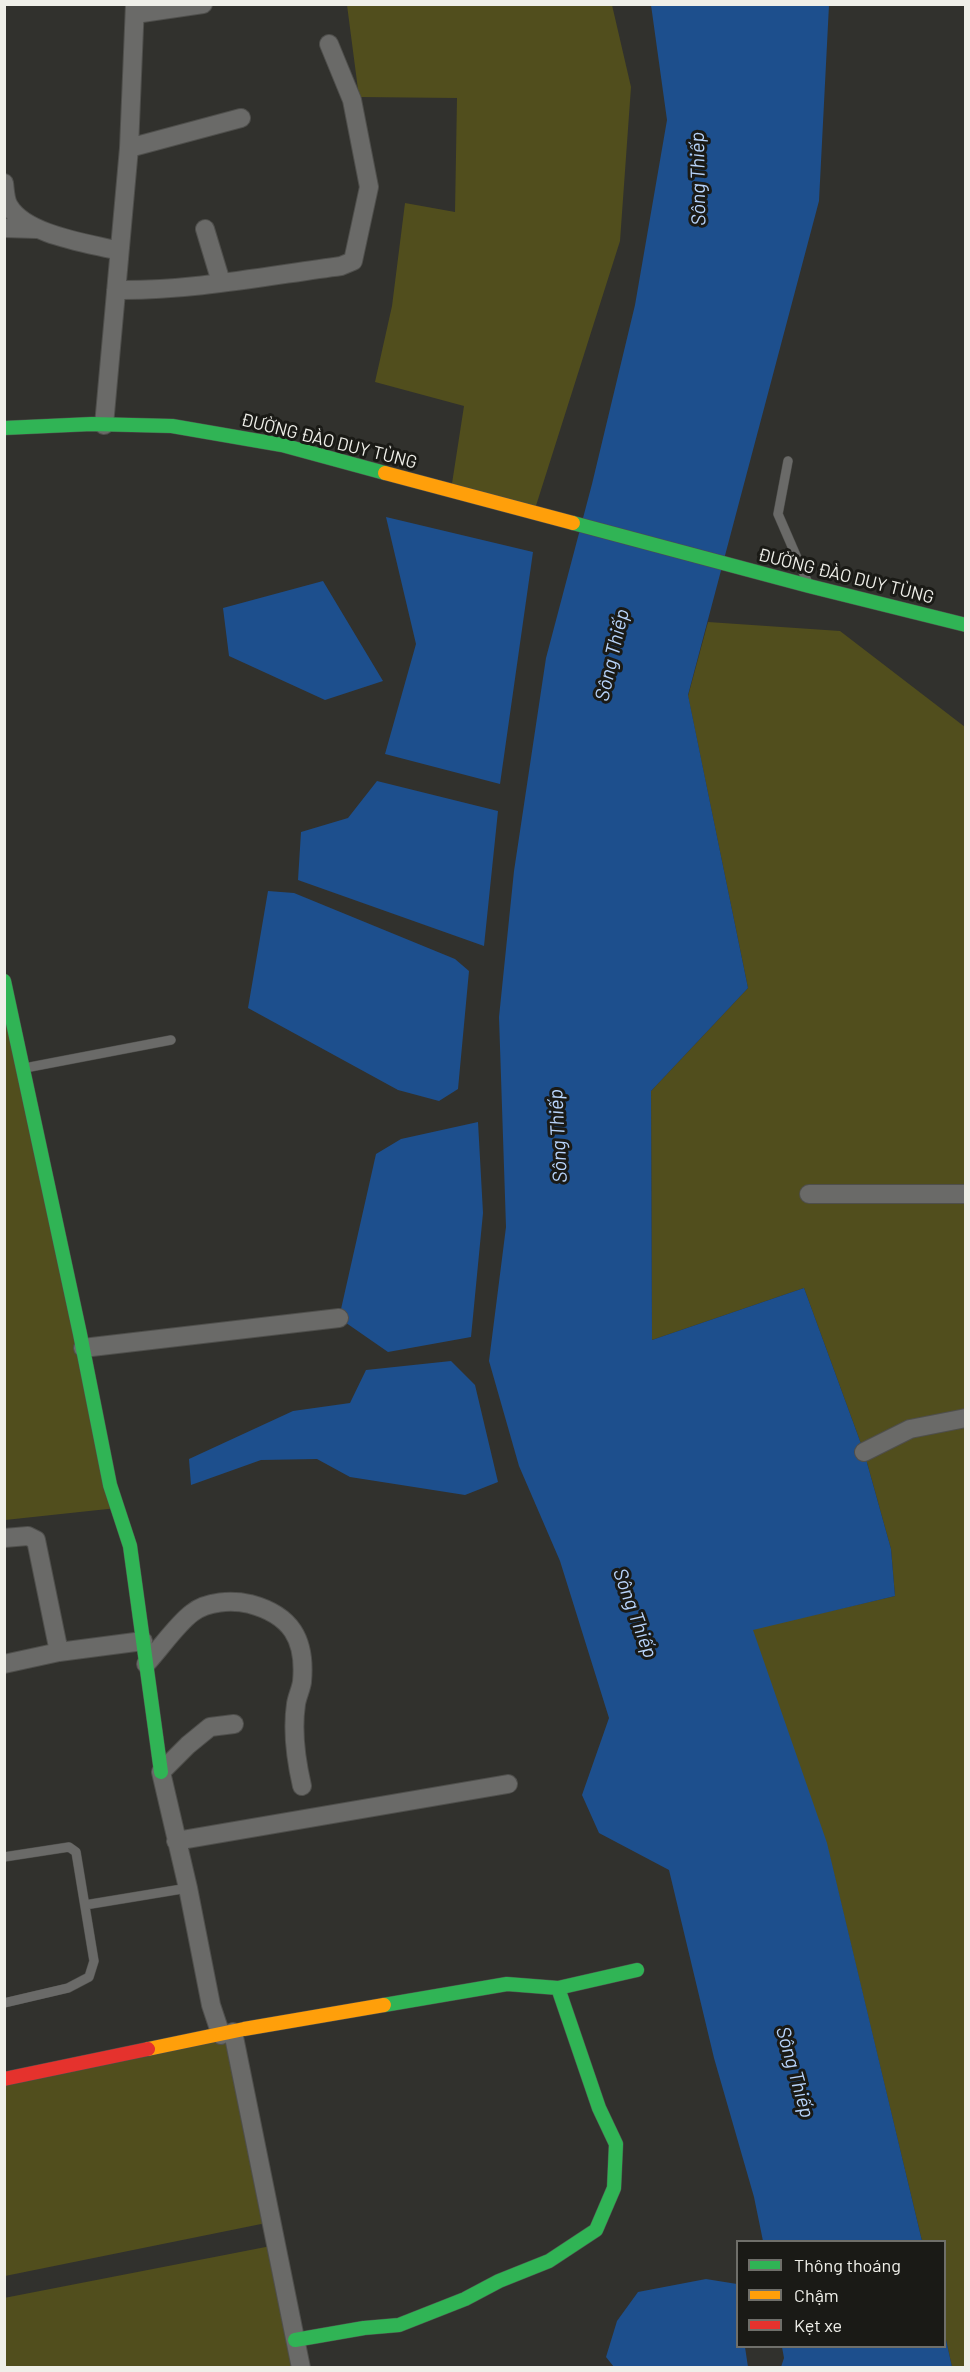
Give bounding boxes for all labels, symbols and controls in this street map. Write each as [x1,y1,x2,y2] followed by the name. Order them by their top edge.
[685,132,711,226] water label: Sông Thiếp
[239,409,419,473] street label: ĐƯỜNG ĐÀO DUY TÙNG
[756,544,936,608] street label: ĐƯỜNG ĐÀO DUY TÙNG
[590,607,634,703] water label: Sông Thiếp
[544,1088,572,1184] water label: Sông Thiếp
[608,1565,662,1661] water label: Sông Thiếp
[771,2024,819,2120] water label: Sông Thiếp
[736,2240,946,2348] legend
[794,2254,901,2276] text: Thông thoáng
[794,2284,839,2306] text: Chậm
[794,2314,842,2336] text: Kẹt xe

